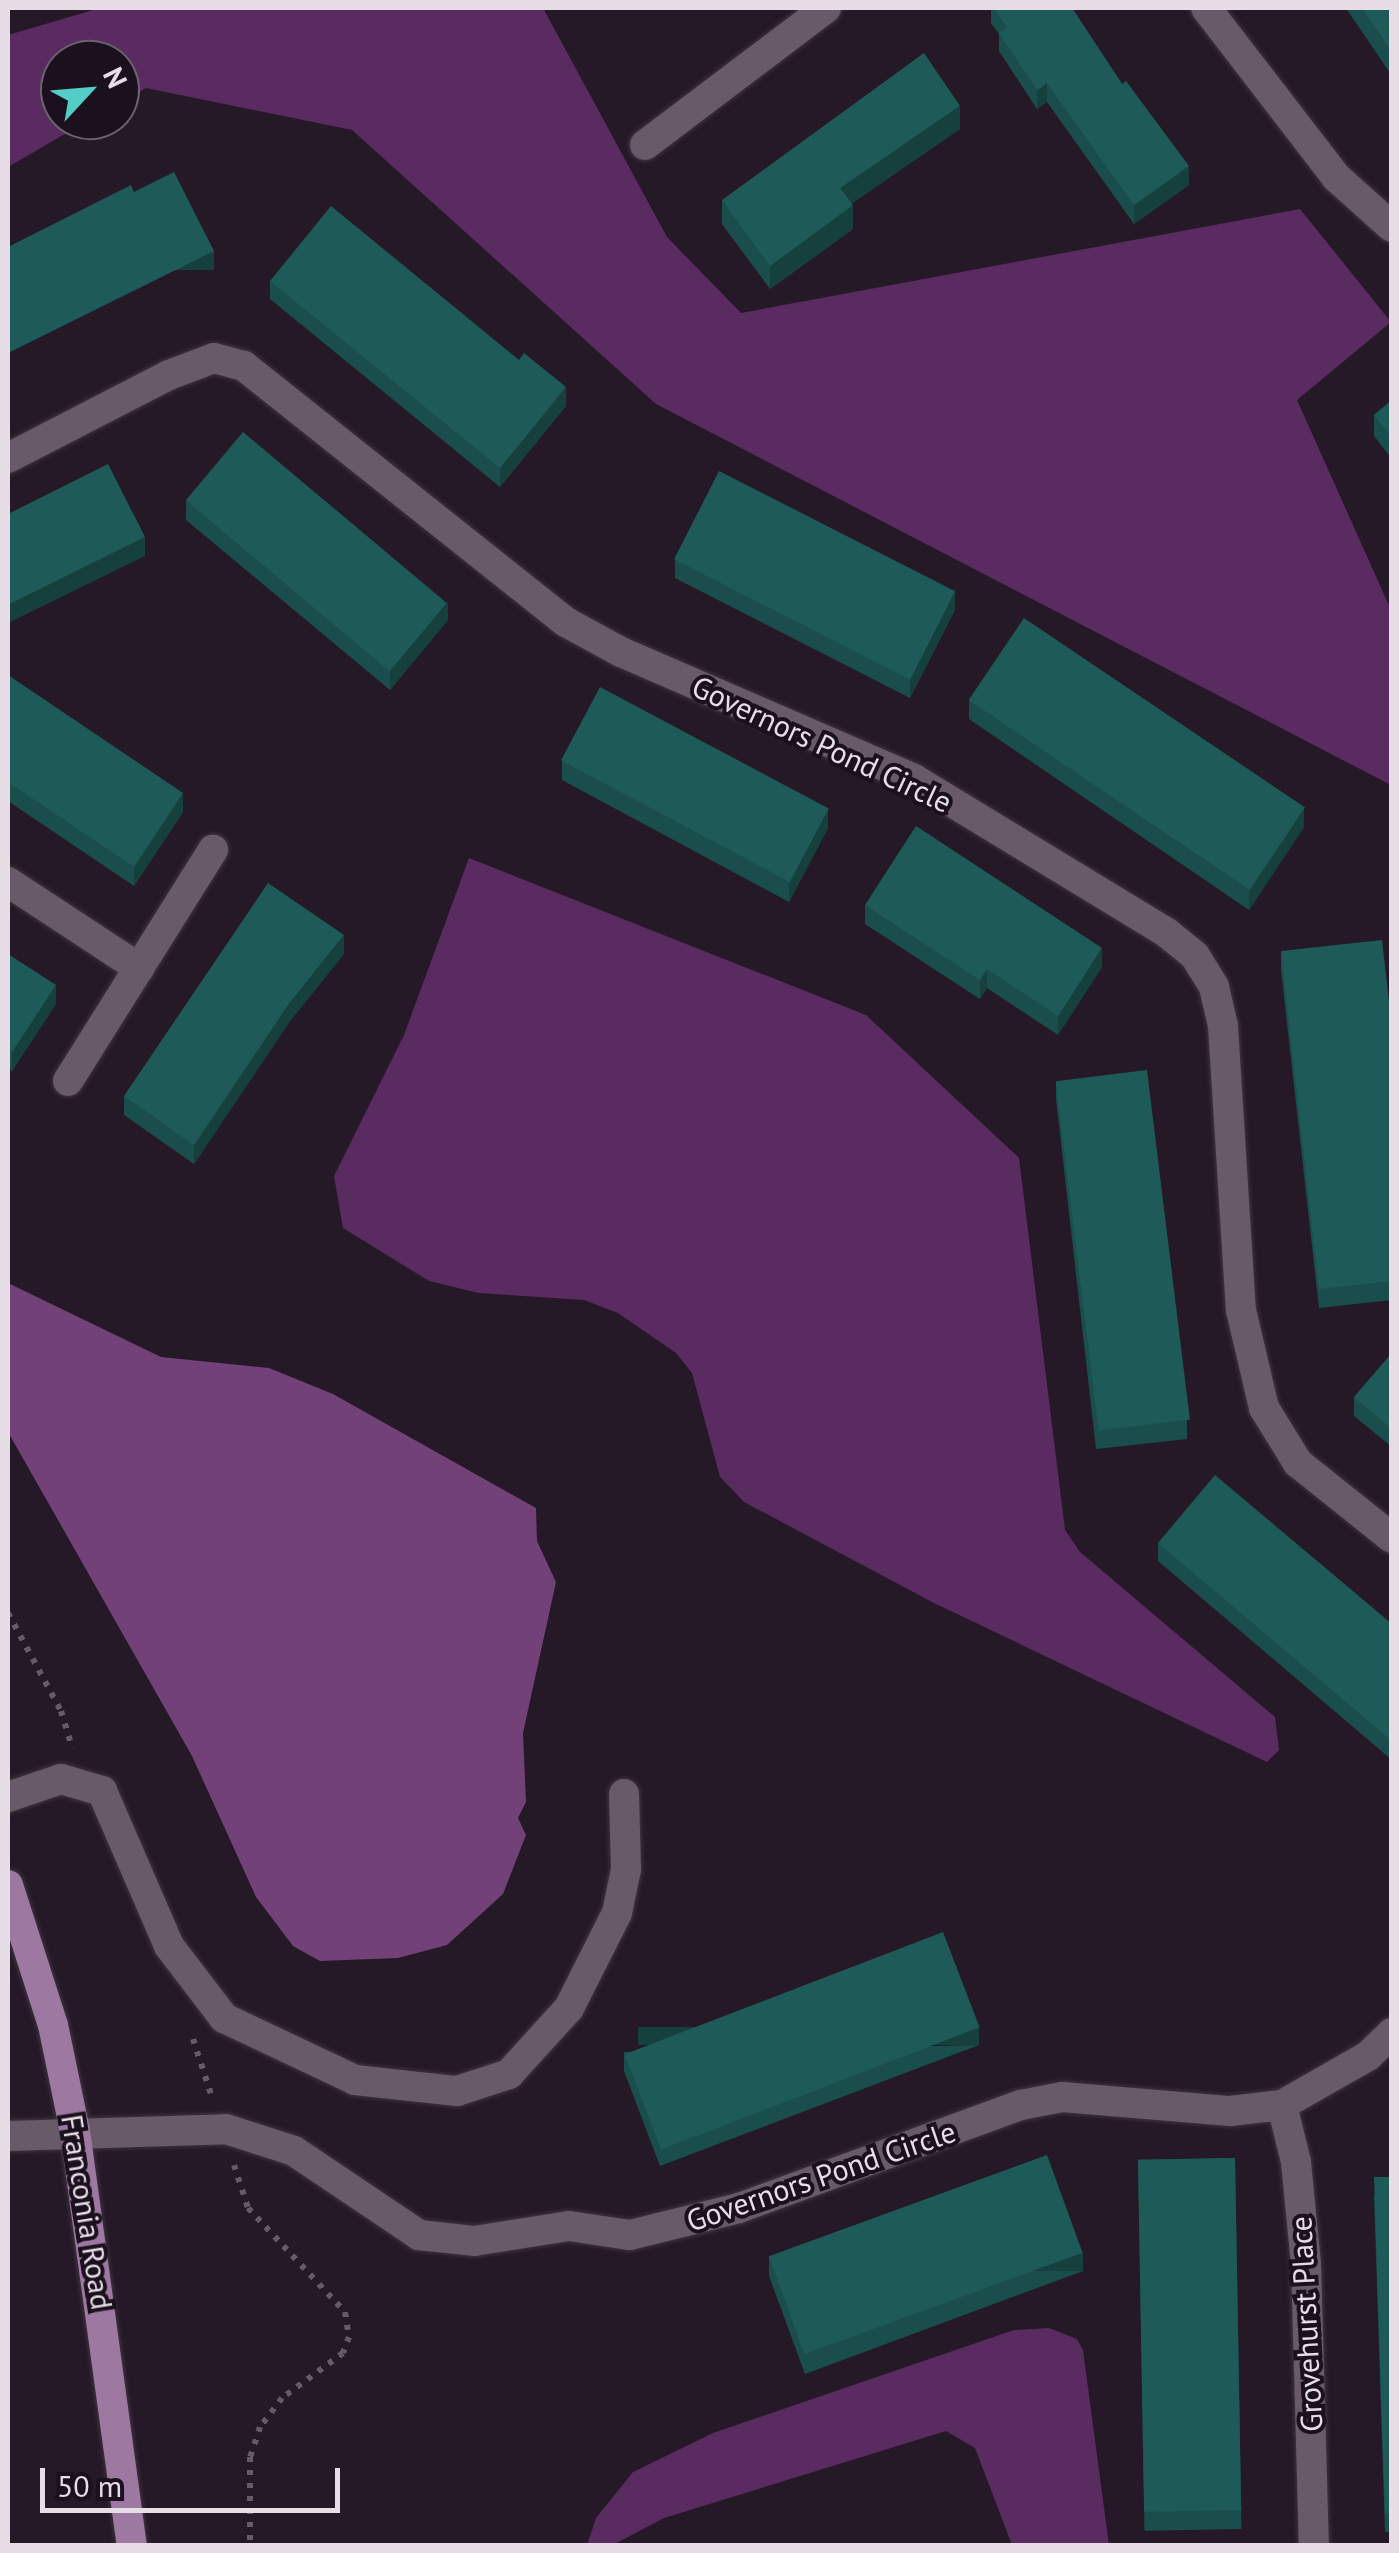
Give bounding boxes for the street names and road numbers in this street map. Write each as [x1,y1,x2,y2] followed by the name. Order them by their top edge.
[687,668,957,820] street label: Governors Pond Circle
[54,2112,120,2312] street label: Franconia Road
[682,2113,960,2239] street label: Governors Pond Circle
[1282,2215,1330,2433] street label: Grovehurst Place

